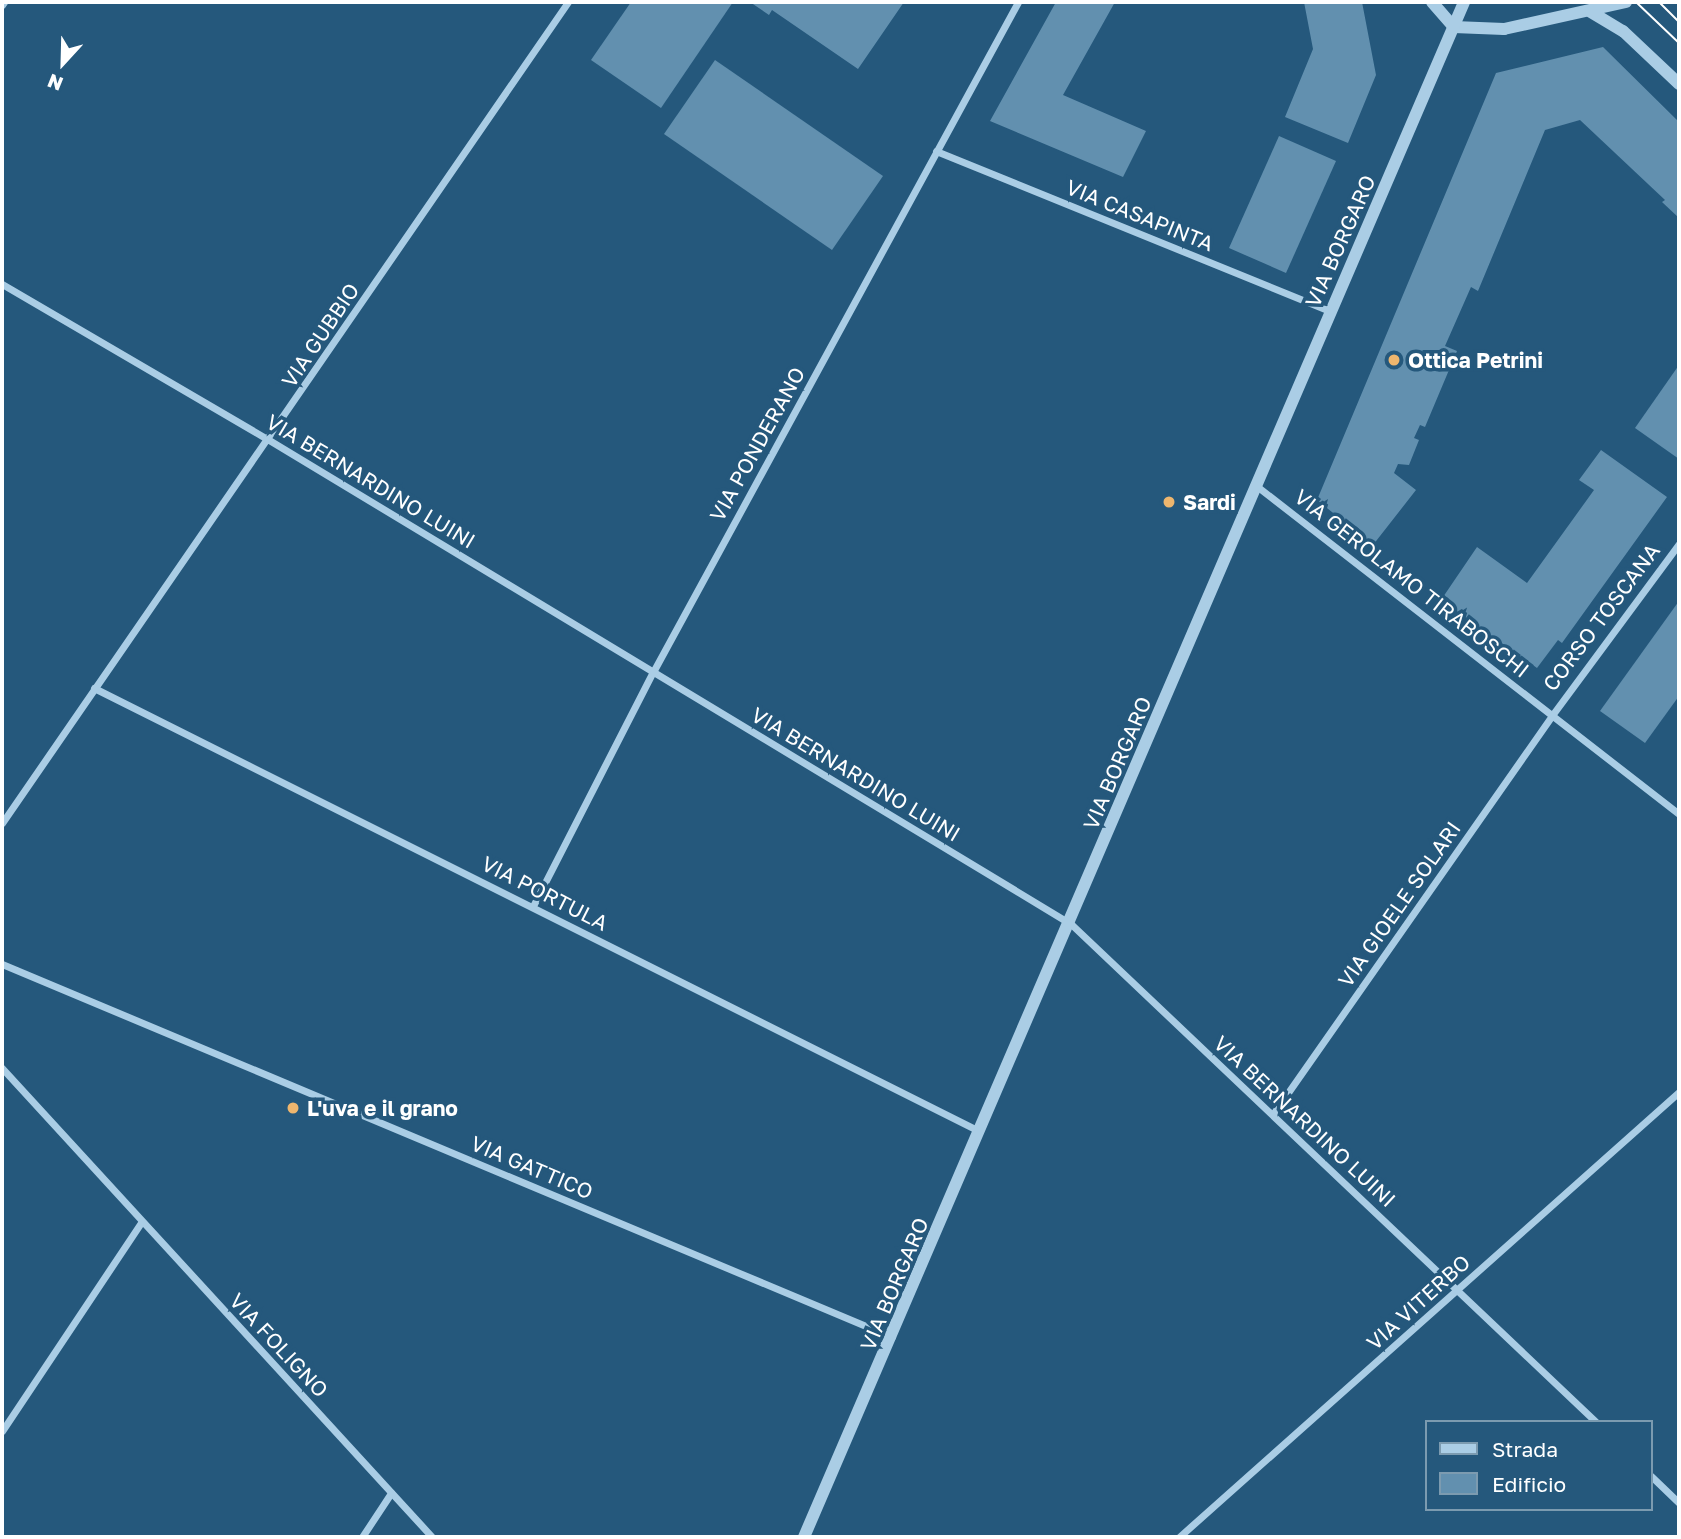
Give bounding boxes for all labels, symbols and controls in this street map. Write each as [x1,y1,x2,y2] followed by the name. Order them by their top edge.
[28,28,98,98] north arrow
[44,70,66,96] text: N
[1300,171,1380,311] street label: VIA BORGARO
[1063,174,1217,256] street label: VIA CASAPINTA
[276,278,364,392] street label: VIA GUBBIO
[1408,347,1543,373] place label: Ottica Petrini
[1386,352,1402,368] marker: Ottica Petrini
[704,362,810,526] street label: VIA PONDERANO
[262,409,480,553] street label: VIA BERNARDINO LUINI
[1290,484,1534,682] street label: VIA GEROLAMO TIRABOSCHI
[1183,489,1236,515] place label: Sardi
[1161,494,1177,510] marker: Sardi
[1537,538,1665,696] street label: CORSO TOSCANA
[1078,693,1156,833] street label: VIA BORGARO
[747,702,965,846] street label: VIA BERNARDINO LUINI
[1332,816,1466,992] street label: VIA GIOELE SOLARI
[478,850,612,936] street label: VIA PORTULA
[1209,1030,1401,1212] street label: VIA BERNARDINO LUINI
[307,1095,458,1121] place label: L'uva e il grano
[285,1100,301,1116] marker: L'uva e il grano
[467,1130,597,1204] street label: VIA GATTICO
[855,1214,933,1354] street label: VIA BORGARO
[1361,1249,1475,1355] street label: VIA VITERBO
[225,1288,333,1402] street label: VIA FOLIGNO
[1426,1420,1653,1511] legend
[1492,1436,1558,1462] text: Strada
[1492,1471,1566,1497] text: Edificio

